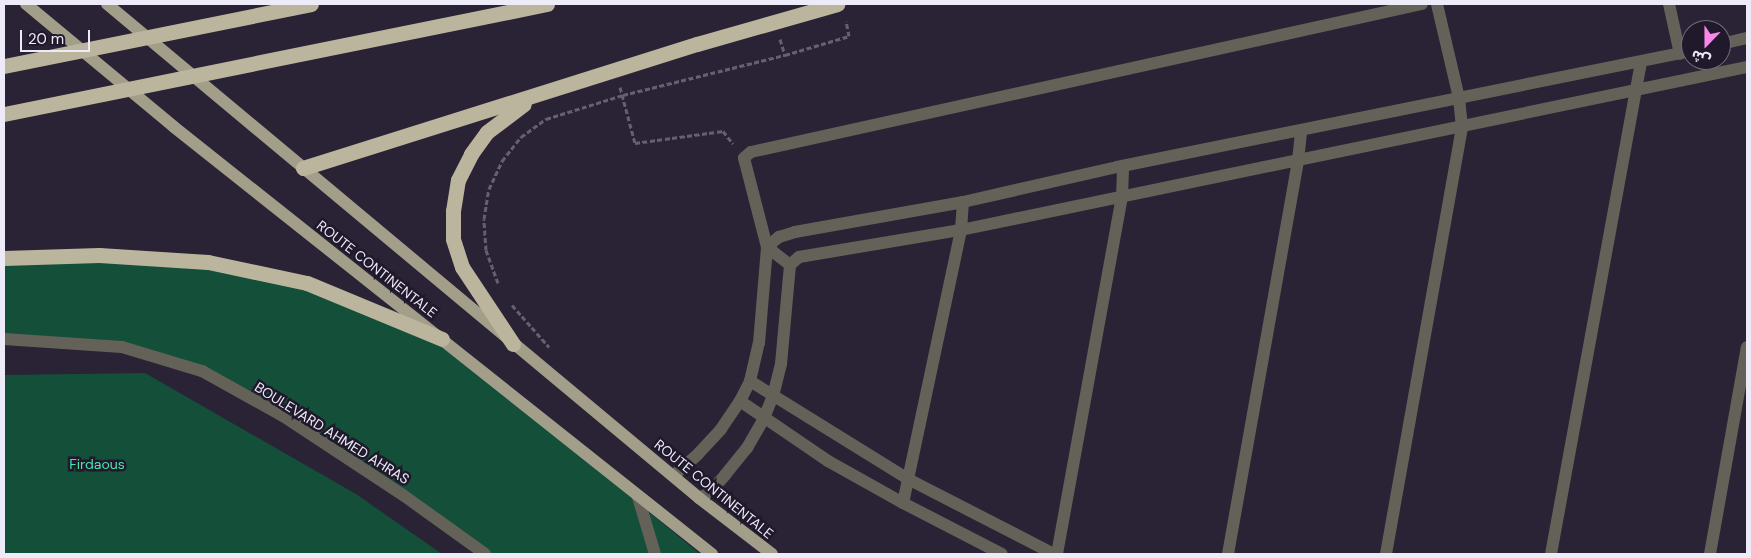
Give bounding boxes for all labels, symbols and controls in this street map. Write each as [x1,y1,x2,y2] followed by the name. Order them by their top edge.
[22,20,92,52] scale bar
[1681,20,1731,70] north arrow
[28,29,64,49] text: 20 m
[1688,46,1713,70] text: ش
[313,217,441,321] street label: ROUTE CONTINENTALE
[252,378,412,488] street label: BOULEVARD AHMED AHRAS
[651,436,777,542] street label: ROUTE CONTINENTALE
[69,456,125,472] park label: Firdaous

